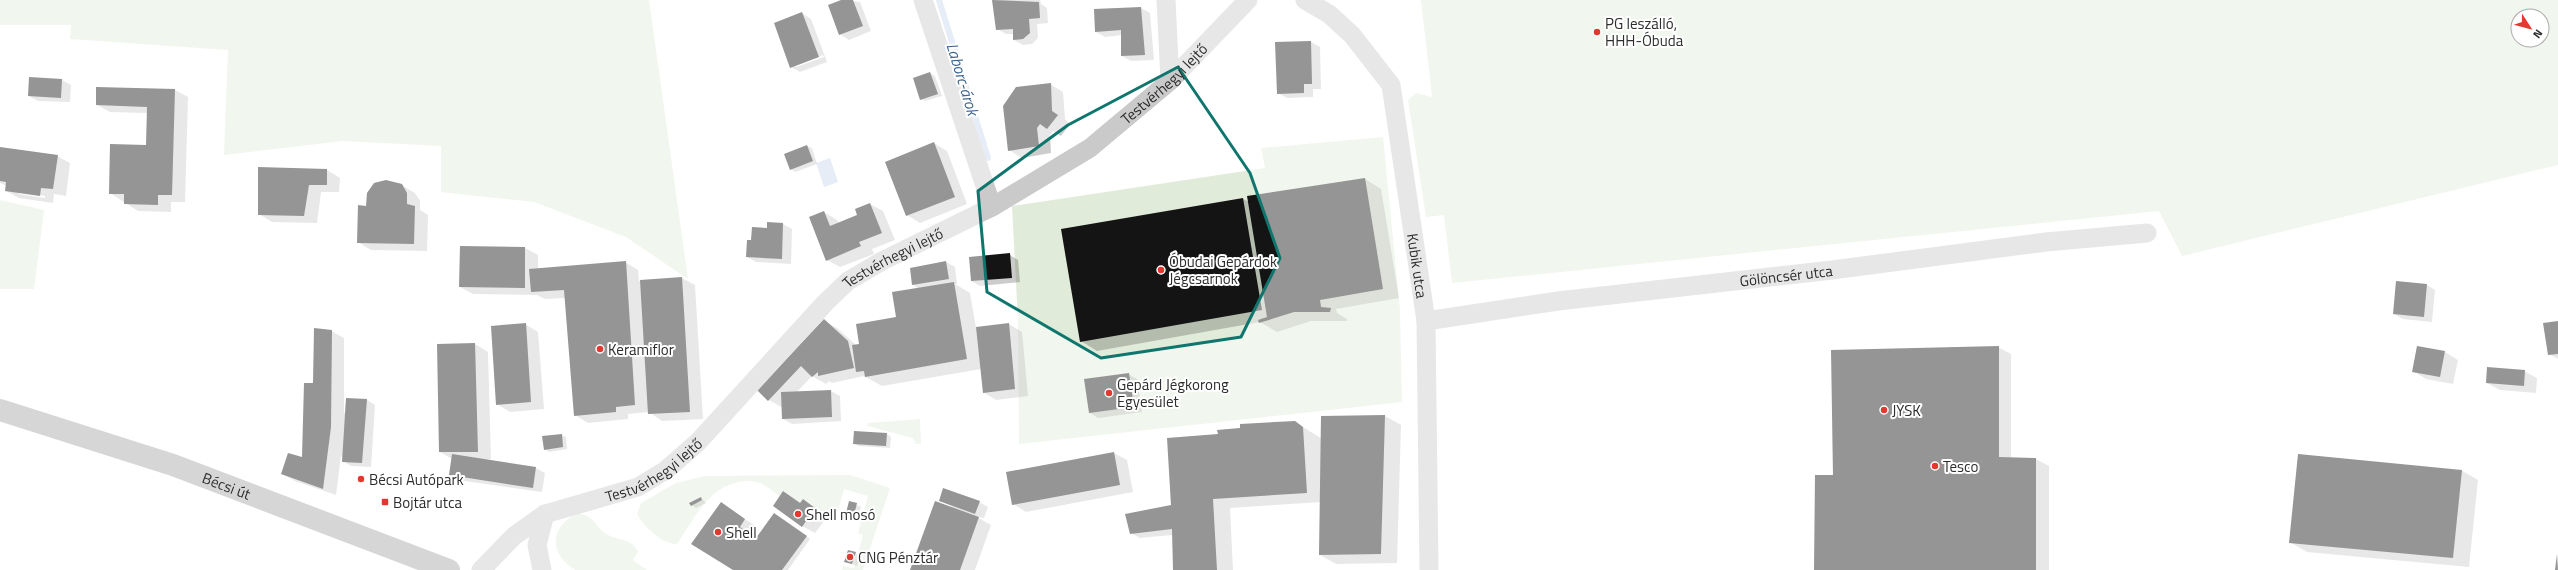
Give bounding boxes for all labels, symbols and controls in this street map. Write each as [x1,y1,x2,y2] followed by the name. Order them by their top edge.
[2510,8,2550,48] north arrow
[1605,12,1684,52] place label: PG leszálló, HHH-Óbuda
[2529,26,2547,42] text: N
[1592,27,1602,37] marker: PG leszálló, HHH-Óbuda
[1115,38,1212,130] street label: Testvérhegyi lejtő
[941,40,986,120] water label: Laborc-árok
[836,221,947,293] street label: Testvérhegyi lejtő
[1402,232,1434,300] street label: Kubik utca
[1169,250,1277,290] place label: Óbudai Gepárdok Jégcsarnok
[1738,258,1834,292] street label: Gölöncsér utca
[1156,265,1166,275] marker: Óbudai Gepárdok Jégcsarnok
[608,338,674,361] place label: Keramiflor
[595,344,605,354] marker: Keramiflor
[1117,373,1229,413] place label: Gepárd Jégkorong Egyesület
[1104,388,1114,398] marker: Gepárd Jégkorong Egyesület
[1892,399,1921,422] place label: JYSK
[1879,405,1889,415] marker: JYSK
[602,432,707,507] street label: Testvérhegyi lejtő
[1943,455,1979,478] place label: Tesco
[1930,461,1940,471] marker: Tesco
[199,466,255,505] street label: Bécsi út
[369,468,464,491] place label: Bécsi Autópark
[356,474,366,484] marker: Bécsi Autópark
[393,491,462,514] place label: Bojtár utca
[380,497,390,507] marker: Bojtár utca
[806,503,875,526] place label: Shell mosó
[793,509,803,519] marker: Shell mosó
[726,521,757,544] place label: Shell
[713,527,723,537] marker: Shell
[858,546,938,569] place label: CNG Pénztár
[845,552,855,562] marker: CNG Pénztár

